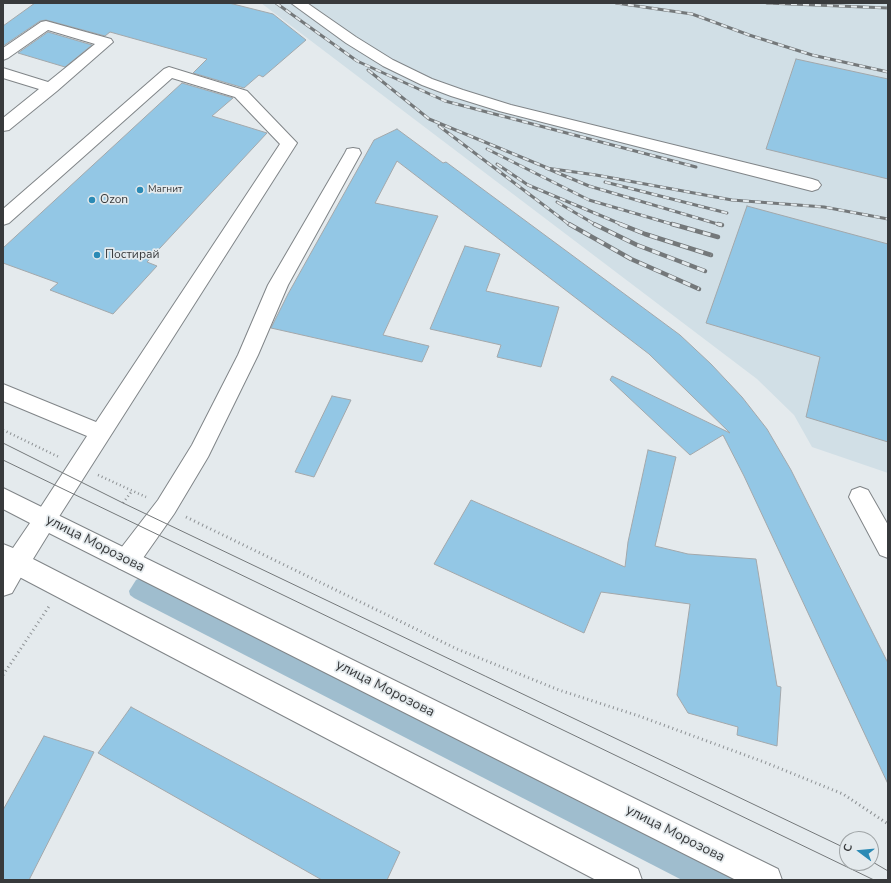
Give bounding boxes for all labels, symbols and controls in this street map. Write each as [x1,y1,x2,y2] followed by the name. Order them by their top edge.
[148,184,182,196] place label: Магнит
[135,185,145,195] marker: Магнит
[100,193,128,207] place label: Ozon
[87,195,97,205] marker: Ozon
[105,248,159,262] place label: Постирай
[92,250,102,260] marker: Постирай
[43,512,147,576] street label: улица Морозова
[333,657,437,721] street label: улица Морозова
[623,802,727,866] street label: улица Морозова
[839,831,879,871] north arrow
[840,842,856,854] text: С

